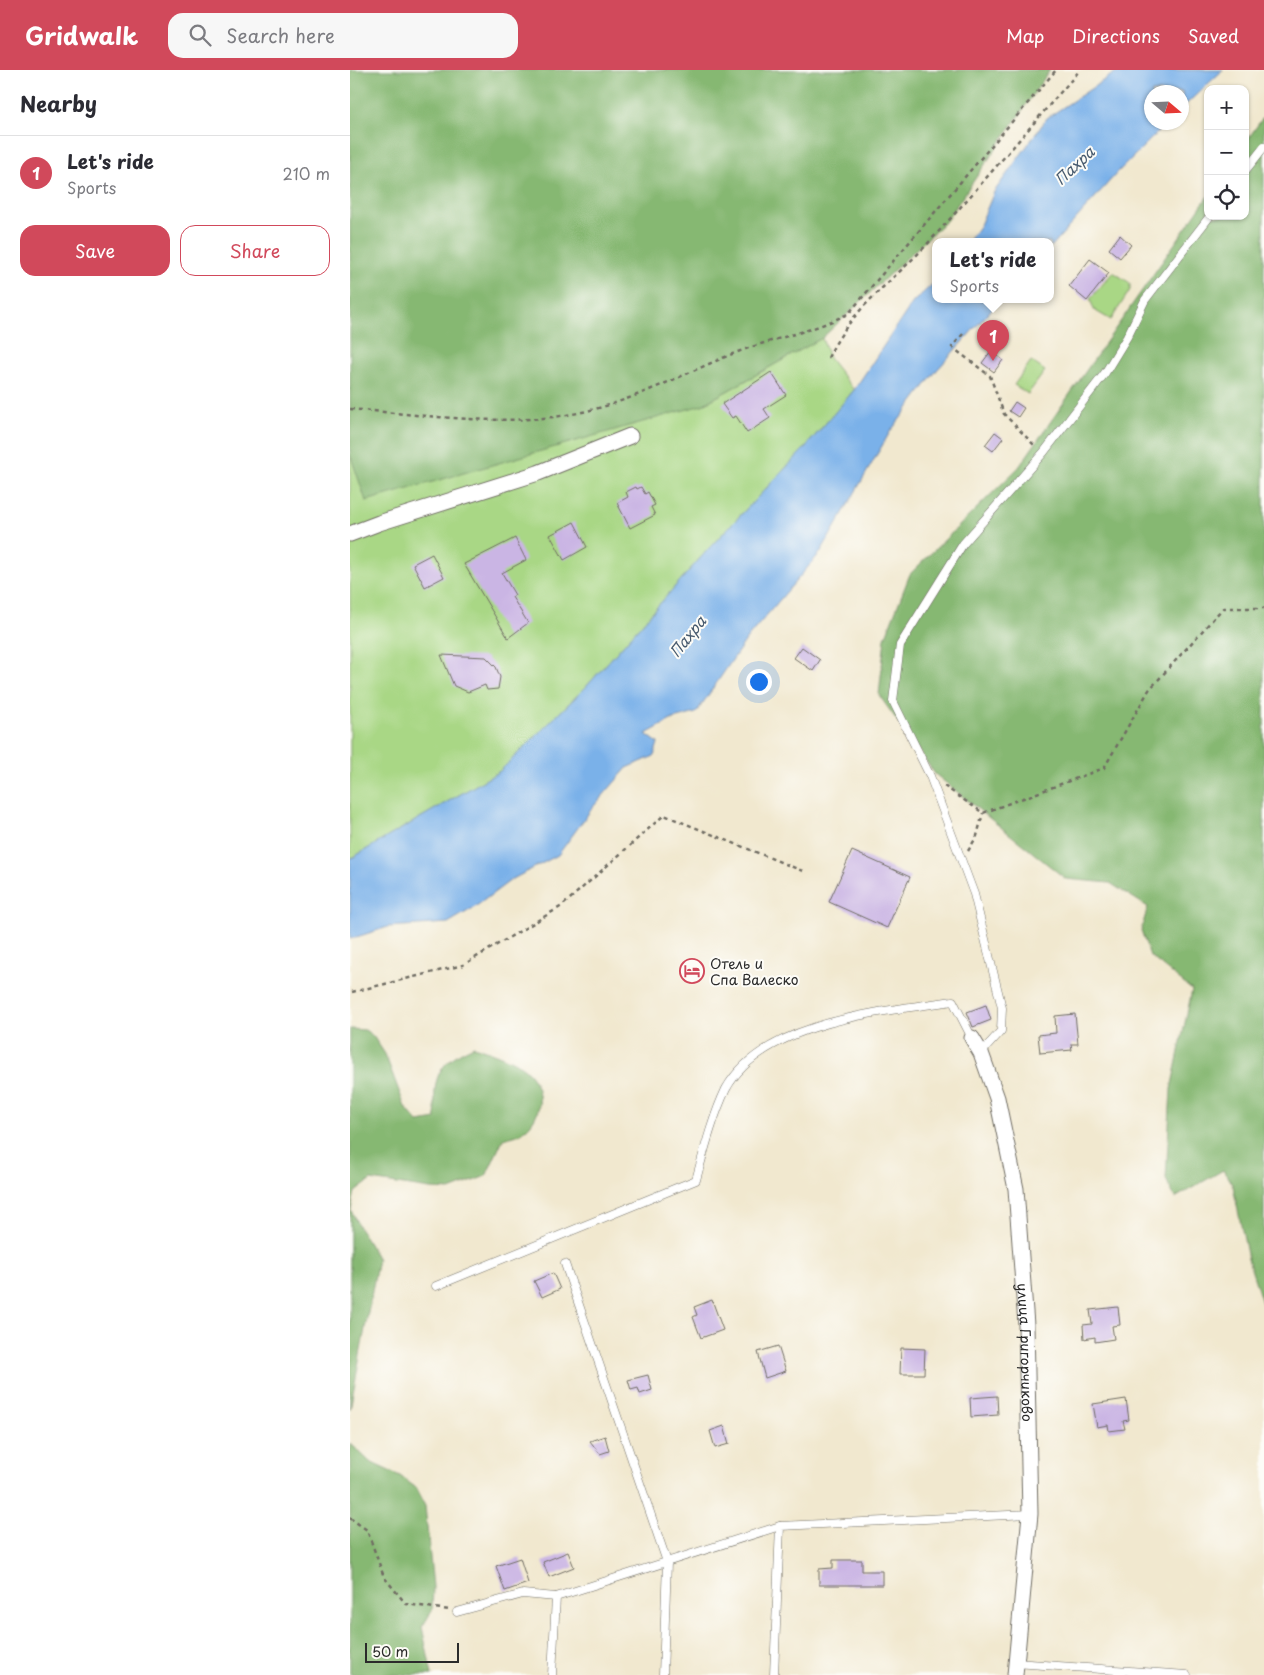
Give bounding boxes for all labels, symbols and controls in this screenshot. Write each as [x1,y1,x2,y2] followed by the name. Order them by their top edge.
[168,13,518,58] search box
[25,17,138,53] text: Gridwalk
[186,21,214,49] icon: search
[226,21,335,49] text: Search here
[1006,22,1044,49] text: Map
[1072,22,1160,49] text: Directions
[1188,22,1239,49] text: Saved
[1144,85,1189,130] north arrow
[1204,85,1249,220] map controls
[1204,85,1249,130] button: +
[20,87,97,119] text: Nearby
[1204,130,1249,175] button: −
[1049,140,1100,190] water label: Пахра
[67,147,154,175] text: Let's ride
[32,161,40,185] text: 1
[282,161,330,185] text: 210 m
[67,175,116,199] text: Sports
[1204,175,1249,220] button: locate
[20,225,170,276] button: Save
[180,225,330,276] button: Share
[932,238,1054,303] popup
[950,245,1036,273] text: Let's ride
[950,273,999,297] text: Sports
[977,320,1009,361] pin: 1
[663,610,711,662] water label: Пахра
[746,669,772,695] your location
[710,953,799,990] place label: Отель и Спа Валеско
[679,958,705,984] hotel icon: Отель и Спа Валеско
[1012,1282,1039,1422] street label: улица Григорчиково
[365,1640,459,1663] scale bar
[372,1641,408,1662] text: 50 m

